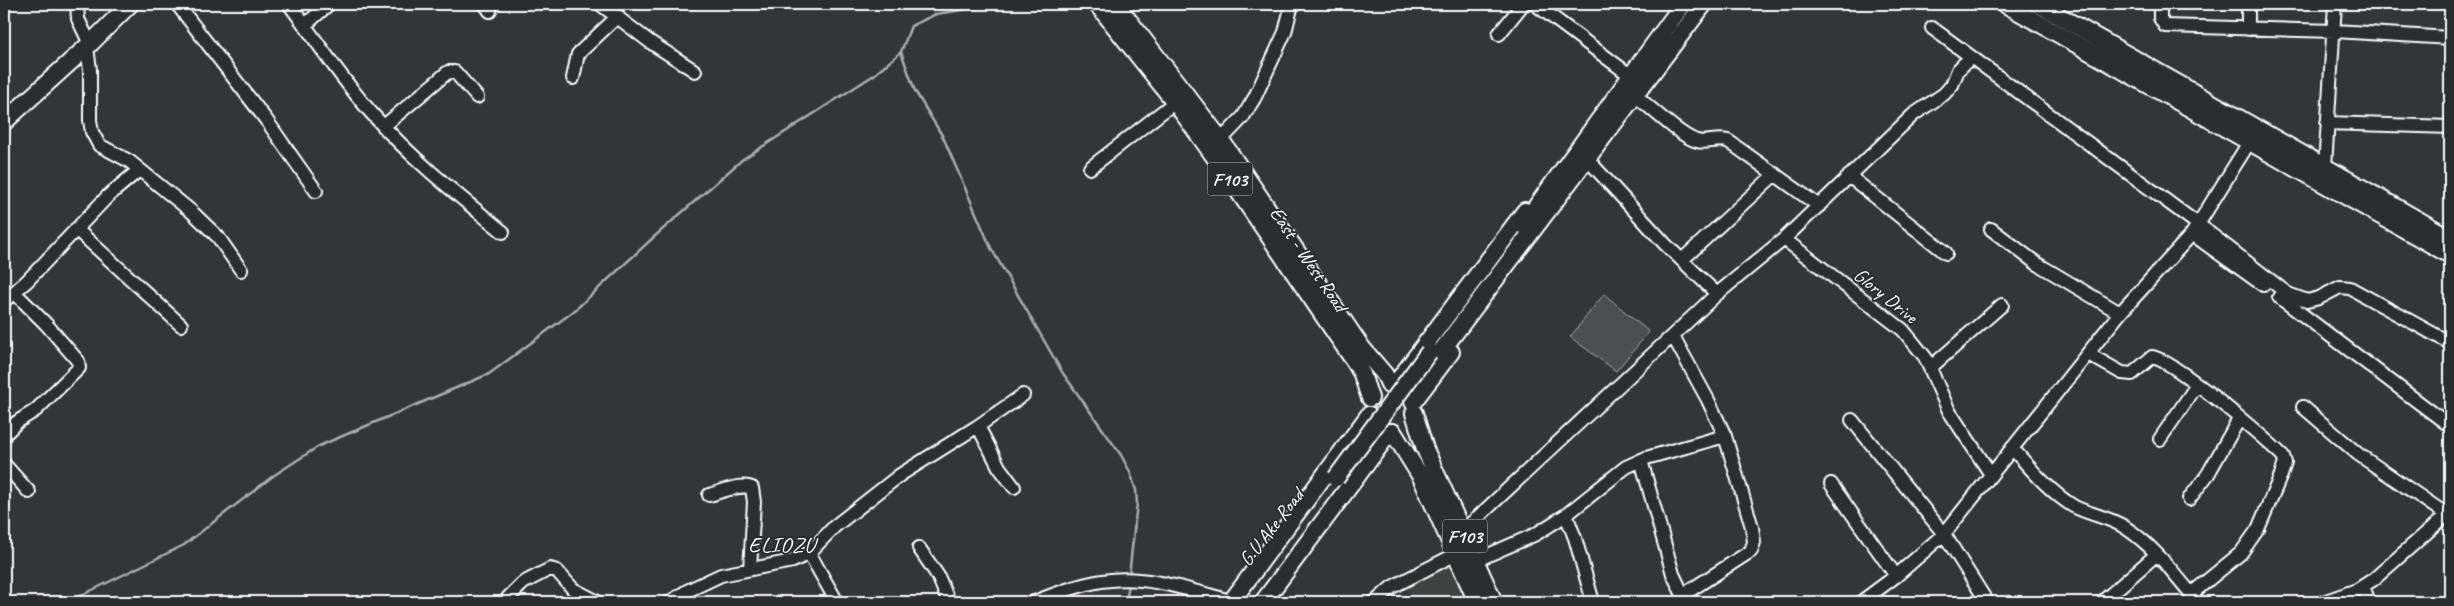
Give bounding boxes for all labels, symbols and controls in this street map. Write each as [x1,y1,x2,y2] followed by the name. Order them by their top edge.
[1208,162,1252,195] road number: F103
[1264,202,1355,319] street label: East - West Road
[1849,262,1924,330] street label: Glory Drive
[1234,481,1311,571] street label: G.U Ake Road
[1442,520,1488,552] road number: F103
[748,531,819,559] district label: ELIOZU

